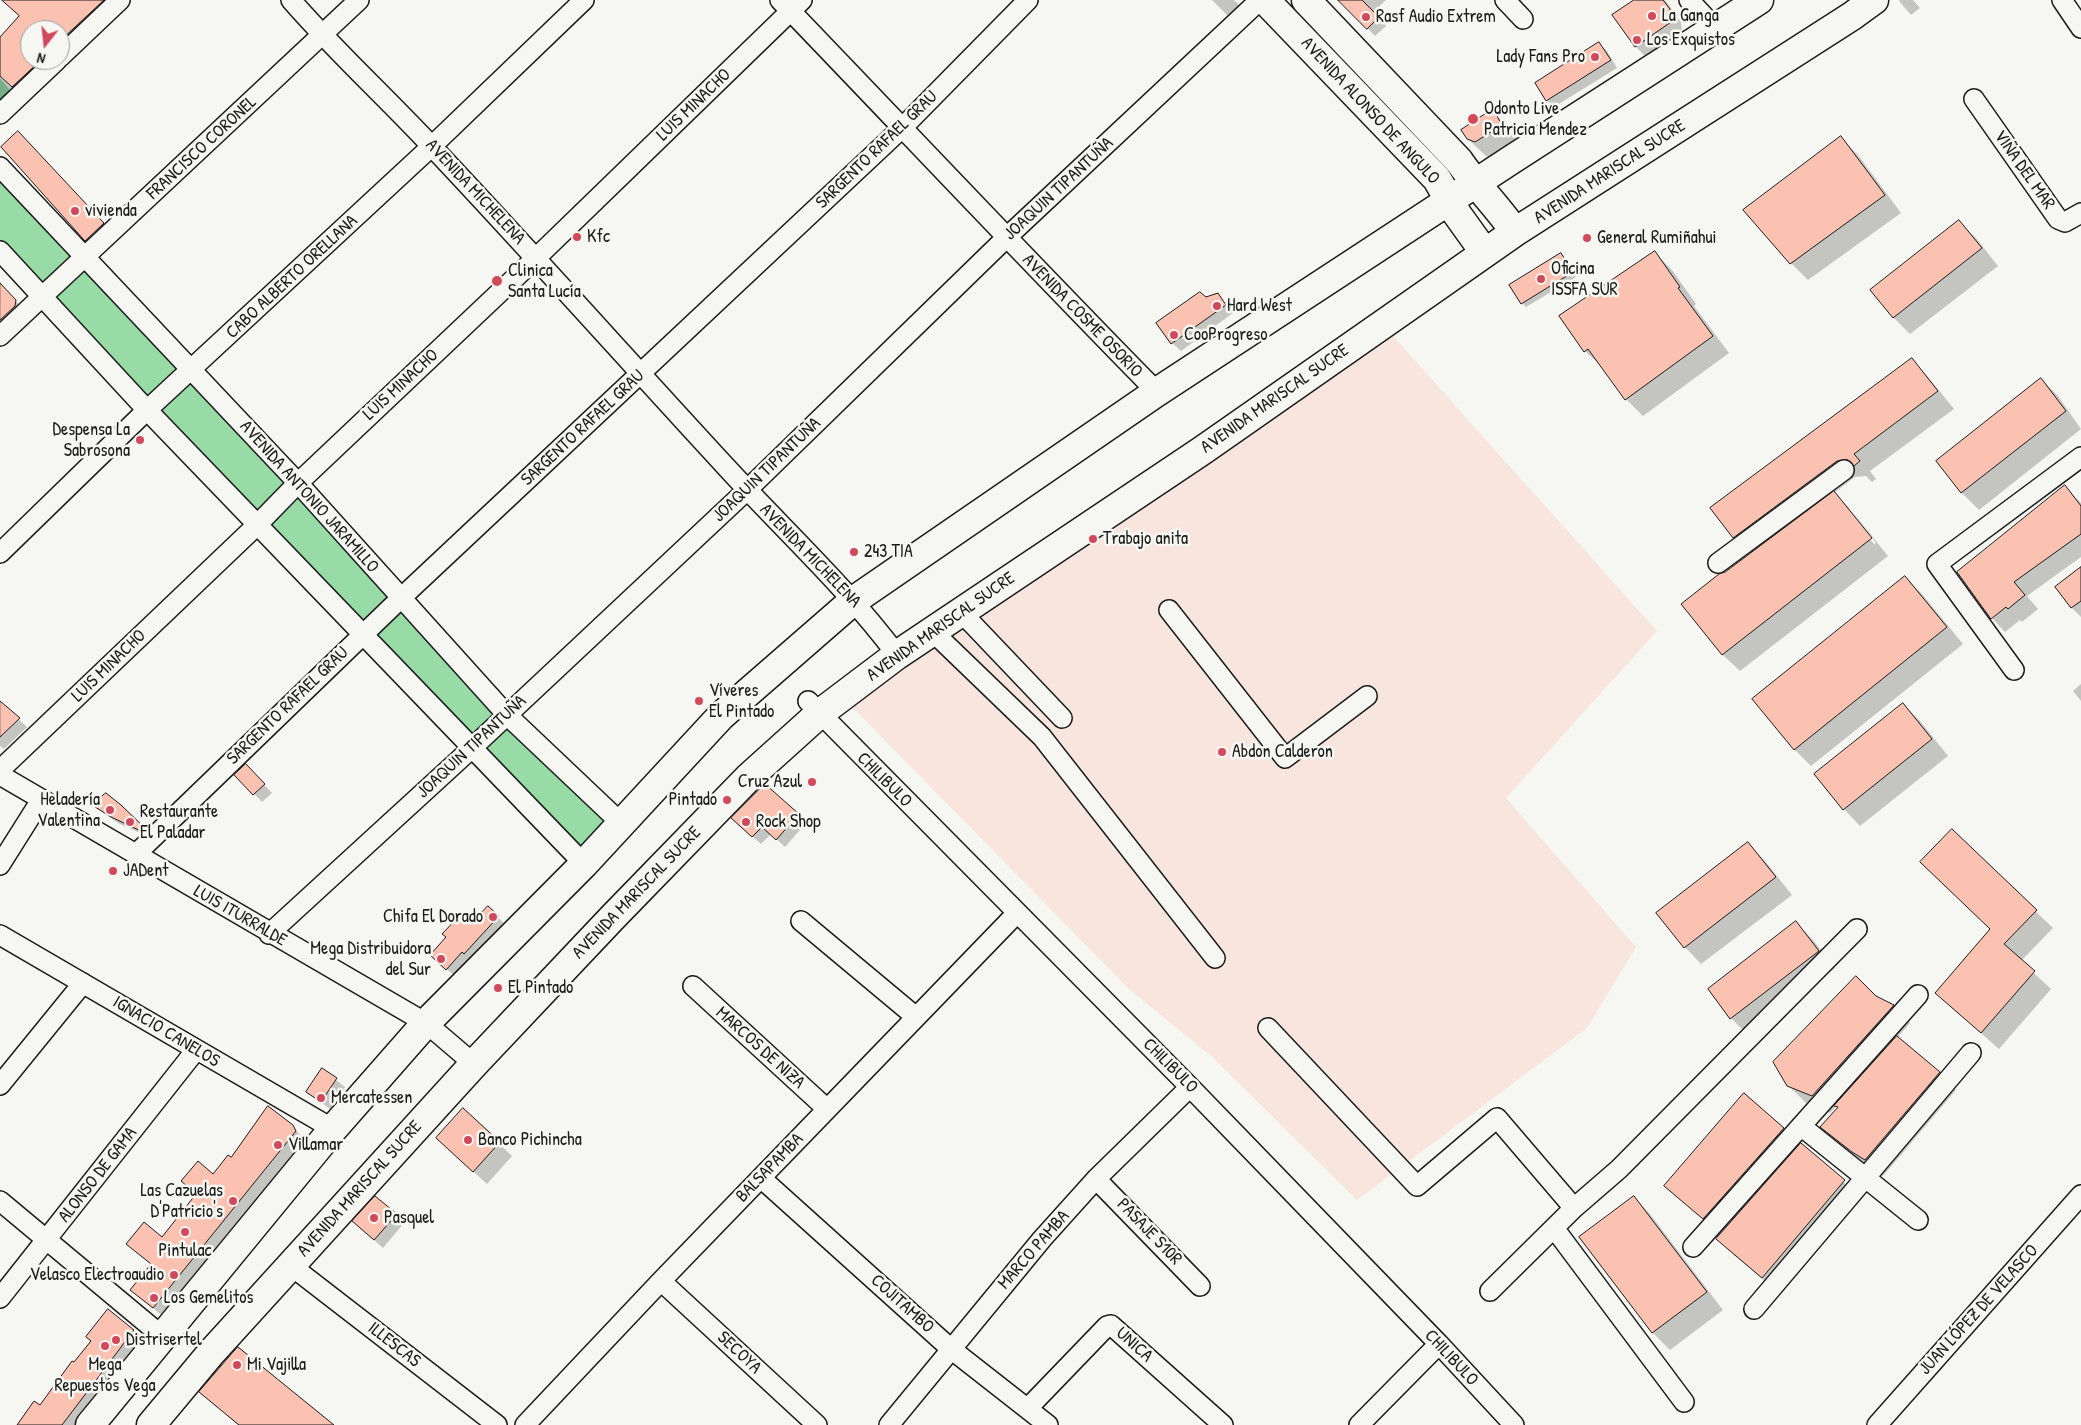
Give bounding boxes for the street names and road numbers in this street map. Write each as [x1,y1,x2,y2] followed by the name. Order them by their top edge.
[1296,33,1444,189] street label: AVENIDA ALONSO DE ANGULO
[652,64,736,146] street label: LUIS MINACHO
[812,86,942,214] street label: SARGENTO RAFAEL GRAU
[143,92,261,204] street label: FRANCISCO CORONEL
[1530,115,1690,229] street label: AVENIDA MARISCAL SUCRE
[1989,126,2059,214] street label: VIÑA DEL MAR
[1000,133,1118,245] street label: JOAQUIN TIPANTUÑA
[421,135,529,249] street label: AVENIDA MICHELENA
[222,210,362,344] street label: CABO ALBERTO ORELLANA
[1017,250,1147,382] street label: AVENIDA COSME OSORIO
[1197,340,1353,458] street label: AVENIDA MARISCAL SUCRE
[359,345,443,425] street label: LUIS MINACHO
[517,365,649,491] street label: SARGENTO RAFAEL GRAU
[709,413,825,527] street label: JOAQUIN TIPANTUÑA
[235,416,383,578] street label: AVENIDA ANTONIO JARAMILLO
[755,499,865,613] street label: AVENIDA MICHELENA
[863,568,1019,686] street label: AVENIDA MARISCAL SUCRE
[67,625,151,707] street label: LUIS MINACHO
[223,642,353,770] street label: SARGENTO RAFAEL GRAU
[413,691,531,803] street label: JOAQUIN TIPANTUÑA
[852,748,916,812] street label: CHILIBULO
[568,822,706,964] street label: AVENIDA MARISCAL SUCRE
[190,881,290,951] street label: LUIS ITURRALDE
[109,992,223,1072] street label: IGNACIO CANELOS
[711,1002,809,1094] street label: MARCOS DE NIZA
[1138,1034,1202,1098] street label: CHILIBULO
[293,1116,427,1262] street label: AVENIDA MARISCAL SUCRE
[54,1123,142,1227] street label: ALONSO DE GAMA
[732,1129,808,1207] street label: BALSAPAMBA
[1112,1194,1186,1270] street label: PASAJE S10R
[994,1206,1074,1294] street label: MARCO PAMBA
[1915,1240,2043,1380] street label: JUAN LÓPEZ DE VELASCO
[866,1270,938,1338] street label: COJITAMBO
[363,1318,425,1372] street label: ILLESCAS
[1111,1323,1157,1367] street label: UNICA
[1420,1325,1482,1391] street label: CHILIBULO
[712,1327,766,1379] street label: SECOYA

